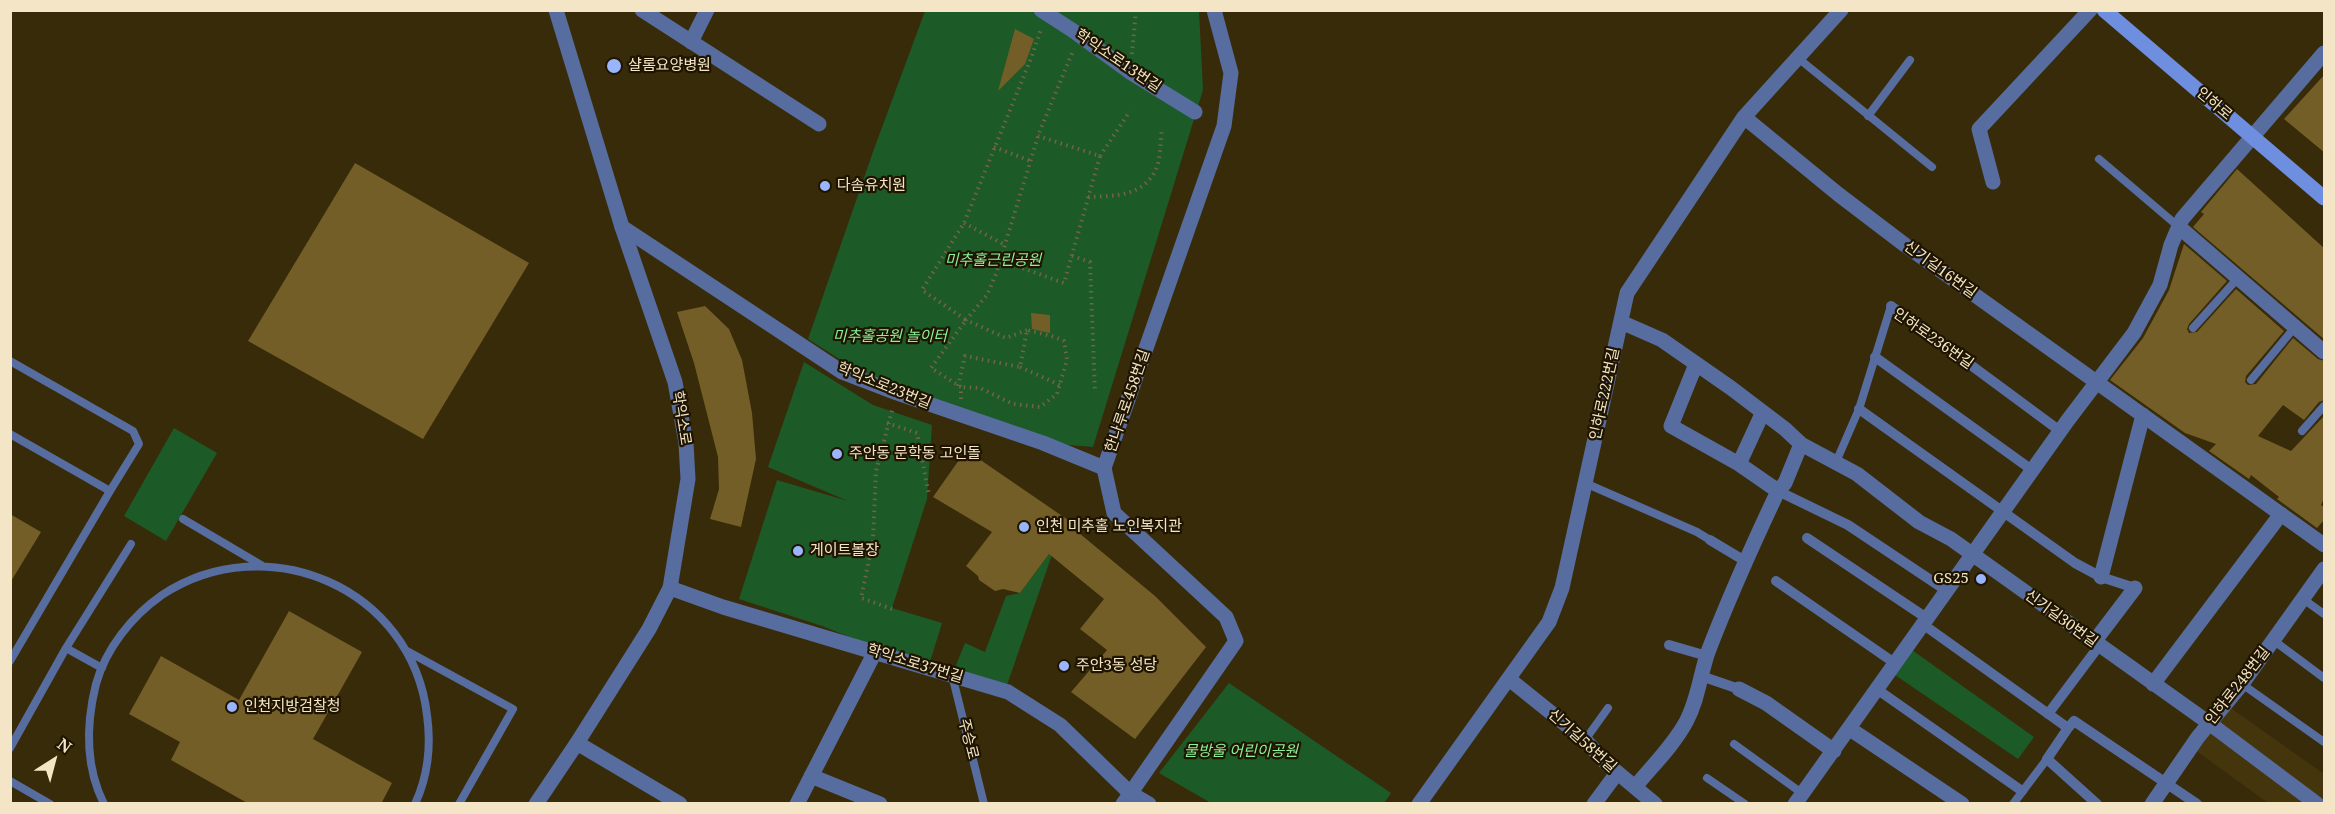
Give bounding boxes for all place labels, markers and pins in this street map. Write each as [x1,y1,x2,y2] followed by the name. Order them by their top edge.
[605,57,623,75] marker: 샬롬요양병원
[628,57,711,75] place label: 샬롬요양병원
[837,177,906,195] place label: 다솜유치원
[818,179,832,193] marker: 다솜유치원
[849,445,981,463] place label: 주안동 문학동 고인돌
[830,447,844,461] marker: 주안동 문학동 고인돌
[1036,518,1182,536] place label: 인천 미추홀 노인복지관
[1017,520,1031,534] marker: 인천 미추홀 노인복지관
[810,542,879,560] place label: 게이트볼장
[791,544,805,558] marker: 게이트볼장
[1933,570,1969,588] place label: GS25
[1974,572,1988,586] marker: GS25
[1076,657,1157,675] place label: 주안3동 성당
[1057,659,1071,673] marker: 주안3동 성당
[244,698,341,716] place label: 인천지방검찰청
[225,700,239,714] marker: 인천지방검찰청

